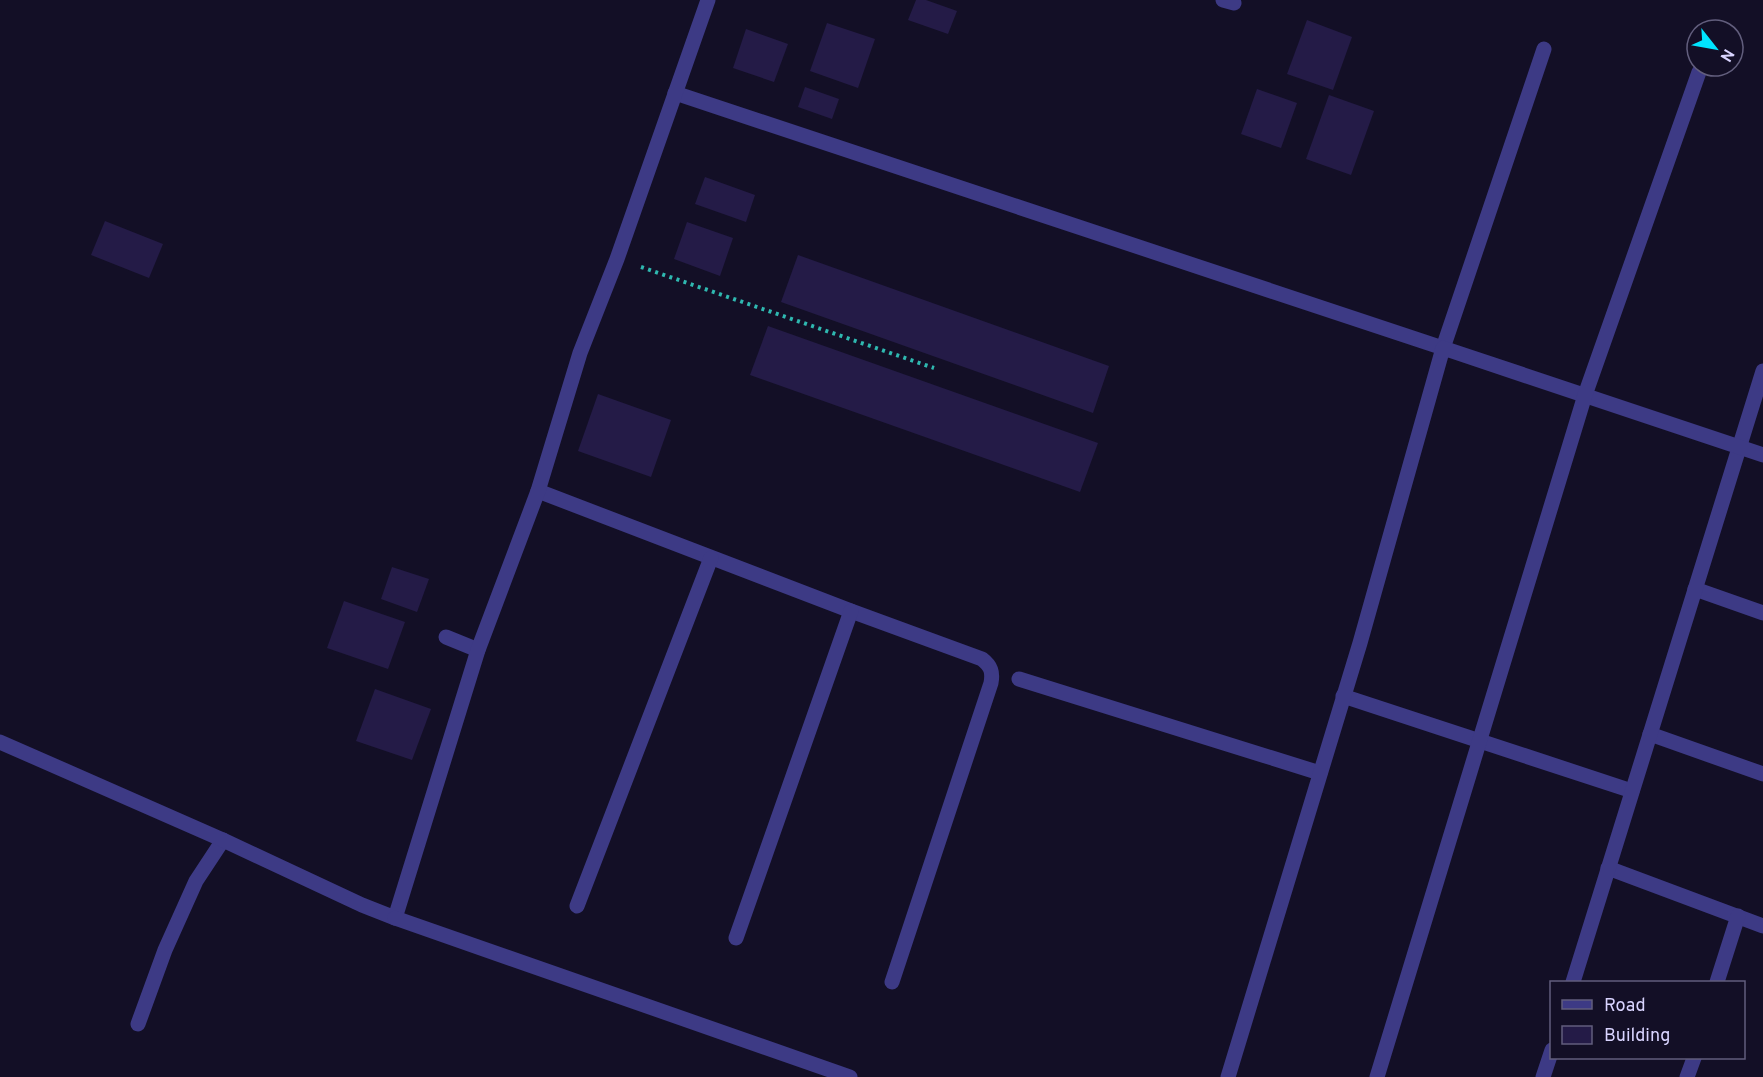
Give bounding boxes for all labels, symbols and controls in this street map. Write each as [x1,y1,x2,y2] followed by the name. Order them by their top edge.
[1685,18,1745,78] north arrow
[1715,45,1738,65] text: N
[1550,981,1745,1059] legend
[1604,995,1646,1018] text: Road
[1604,1025,1670,1048] text: Building

